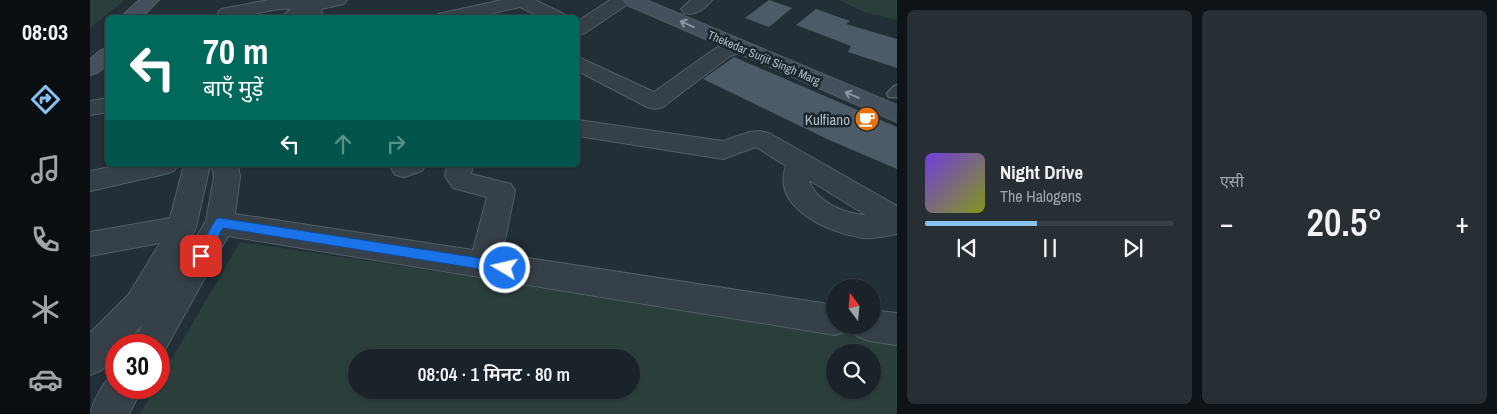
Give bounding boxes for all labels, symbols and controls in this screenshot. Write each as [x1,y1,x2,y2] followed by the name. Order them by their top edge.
[22,17,68,47] text: 08:03
[680,19,695,29] one-way arrow
[705,27,823,89] street label: Thekedar Surjit Singh Marg
[203,28,268,75] text: 70 m
[120,35,185,100] icon: left
[203,73,263,103] text: बाएँ मुड़ें
[28,82,63,117] icon: directions
[845,90,860,100] one-way arrow
[854,106,880,132] cafe icon: Kulfiano
[805,109,850,130] place label: Kulfiano
[276,130,304,158] icon: left
[329,130,357,158] icon: ahead
[382,130,410,158] icon: right
[28,152,63,187] icon: music
[1000,159,1083,185] text: Night Drive
[1220,170,1244,192] text: एसी
[1000,185,1082,207] text: The Halogens
[1307,197,1382,248] text: 20.5°
[1220,204,1233,242] text: −
[1456,204,1469,242] text: +
[28,222,63,257] icon: phone
[953,234,981,262] icon: previous
[1036,234,1064,262] icon: pause
[1119,234,1147,262] icon: next
[180,235,222,277] pin
[478,241,530,293] position arrow
[187,242,215,270] icon: arrive
[826,279,881,334] north arrow
[826,279,881,399] map controls
[28,292,63,327] icon: climate
[105,334,170,399] speed limit sign: 30
[826,344,881,399] button: search
[418,361,570,387] text: 08:04 · 1 मिनट · 80 m
[28,362,63,397] icon: car

